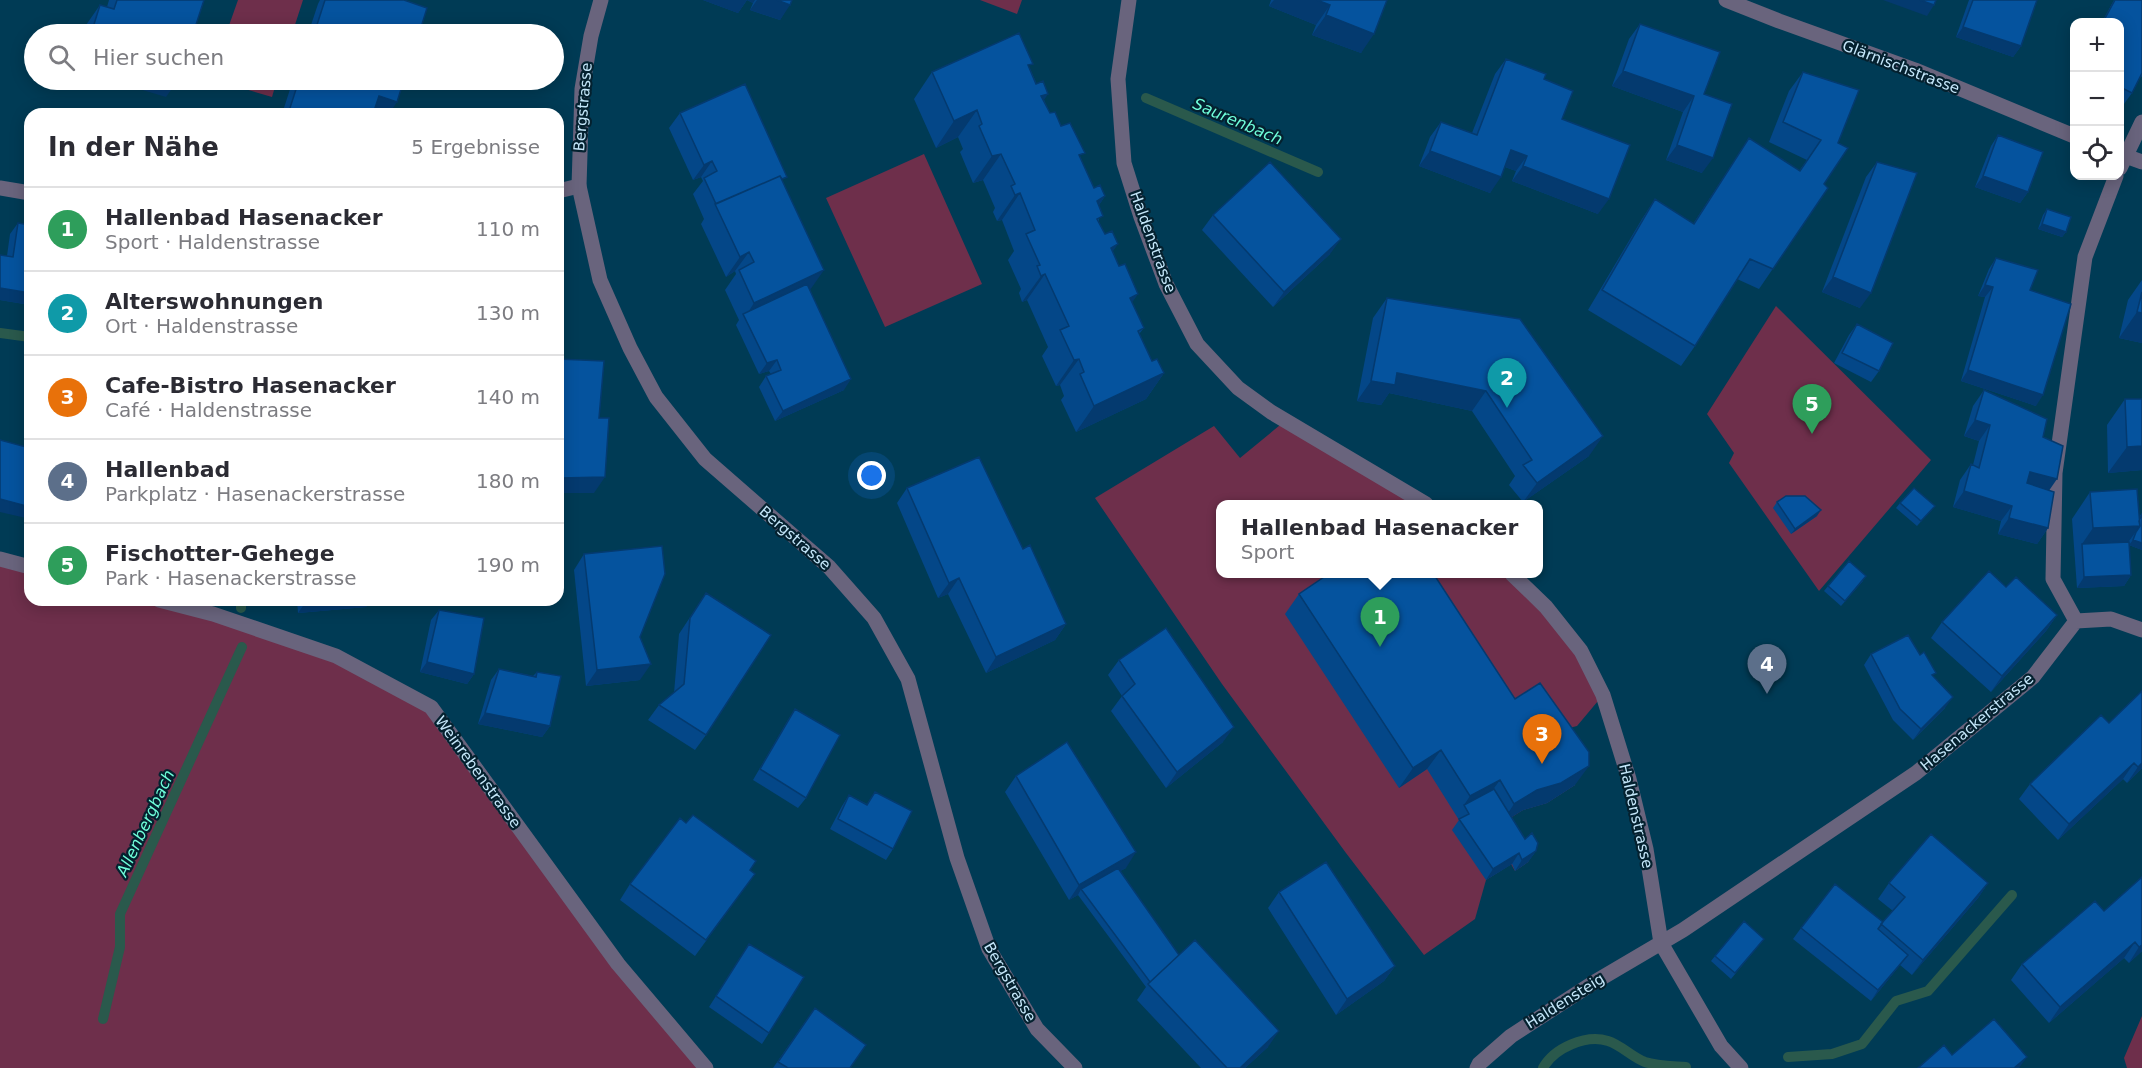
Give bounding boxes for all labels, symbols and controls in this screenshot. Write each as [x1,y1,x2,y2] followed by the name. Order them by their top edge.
[2070,18,2124,180] map controls
[2070,18,2124,72] button: +
[24,24,564,90] search box
[1840,36,1962,98] street label: Glärnischstrasse
[45,41,78,74] icon: search
[93,45,224,70] text: Hier suchen
[570,62,596,152] street label: Bergstrasse
[2070,72,2124,126] button: −
[1190,94,1285,149] water label: Saurenbach
[2070,126,2124,180] button: locate
[48,132,219,162] text: In der Nähe
[411,135,540,159] text: 5 Ergebnisse
[1126,189,1180,295] street label: Haldenstrasse
[105,205,383,230] text: Hallenbad Hasenacker
[61,217,74,241] text: 1
[476,217,540,241] text: 110 m
[105,230,320,254] text: Sport · Haldenstrasse
[105,289,323,314] text: Alterswohnungen
[61,301,74,325] text: 2
[476,301,540,325] text: 130 m
[105,314,298,338] text: Ort · Haldenstrasse
[1488,358,1526,408] pin: 2
[105,373,396,398] text: Cafe-Bistro Hasenacker
[1792,384,1832,434] pin: 5
[61,385,74,409] text: 3
[476,385,540,409] text: 140 m
[105,398,312,422] text: Café · Haldenstrasse
[105,457,230,482] text: Hallenbad
[857,461,886,490] your location
[61,469,74,493] text: 4
[476,469,540,493] text: 180 m
[105,482,405,506] text: Parkplatz · Hasenackerstrasse
[1216,500,1543,578] popup
[756,502,834,574] street label: Bergstrasse
[1241,515,1518,540] text: Hallenbad Hasenacker
[1241,540,1294,564] text: Sport
[105,541,335,566] text: Fischotter-Gehege
[61,553,74,577] text: 5
[476,553,540,577] text: 190 m
[105,566,357,590] text: Park · Hasenackerstrasse
[1360,598,1400,647] pin: 1
[1748,644,1786,694] pin: 4
[1917,669,2037,775] street label: Hasenackerstrasse
[431,712,525,832] street label: Weinrebenstrasse
[1522,714,1562,764] pin: 3
[1615,762,1657,870] street label: Haldenstrasse
[112,767,178,880] water label: Allenbergbach
[980,939,1040,1025] street label: Bergstrasse
[1522,970,1608,1032] street label: Haldensteig

